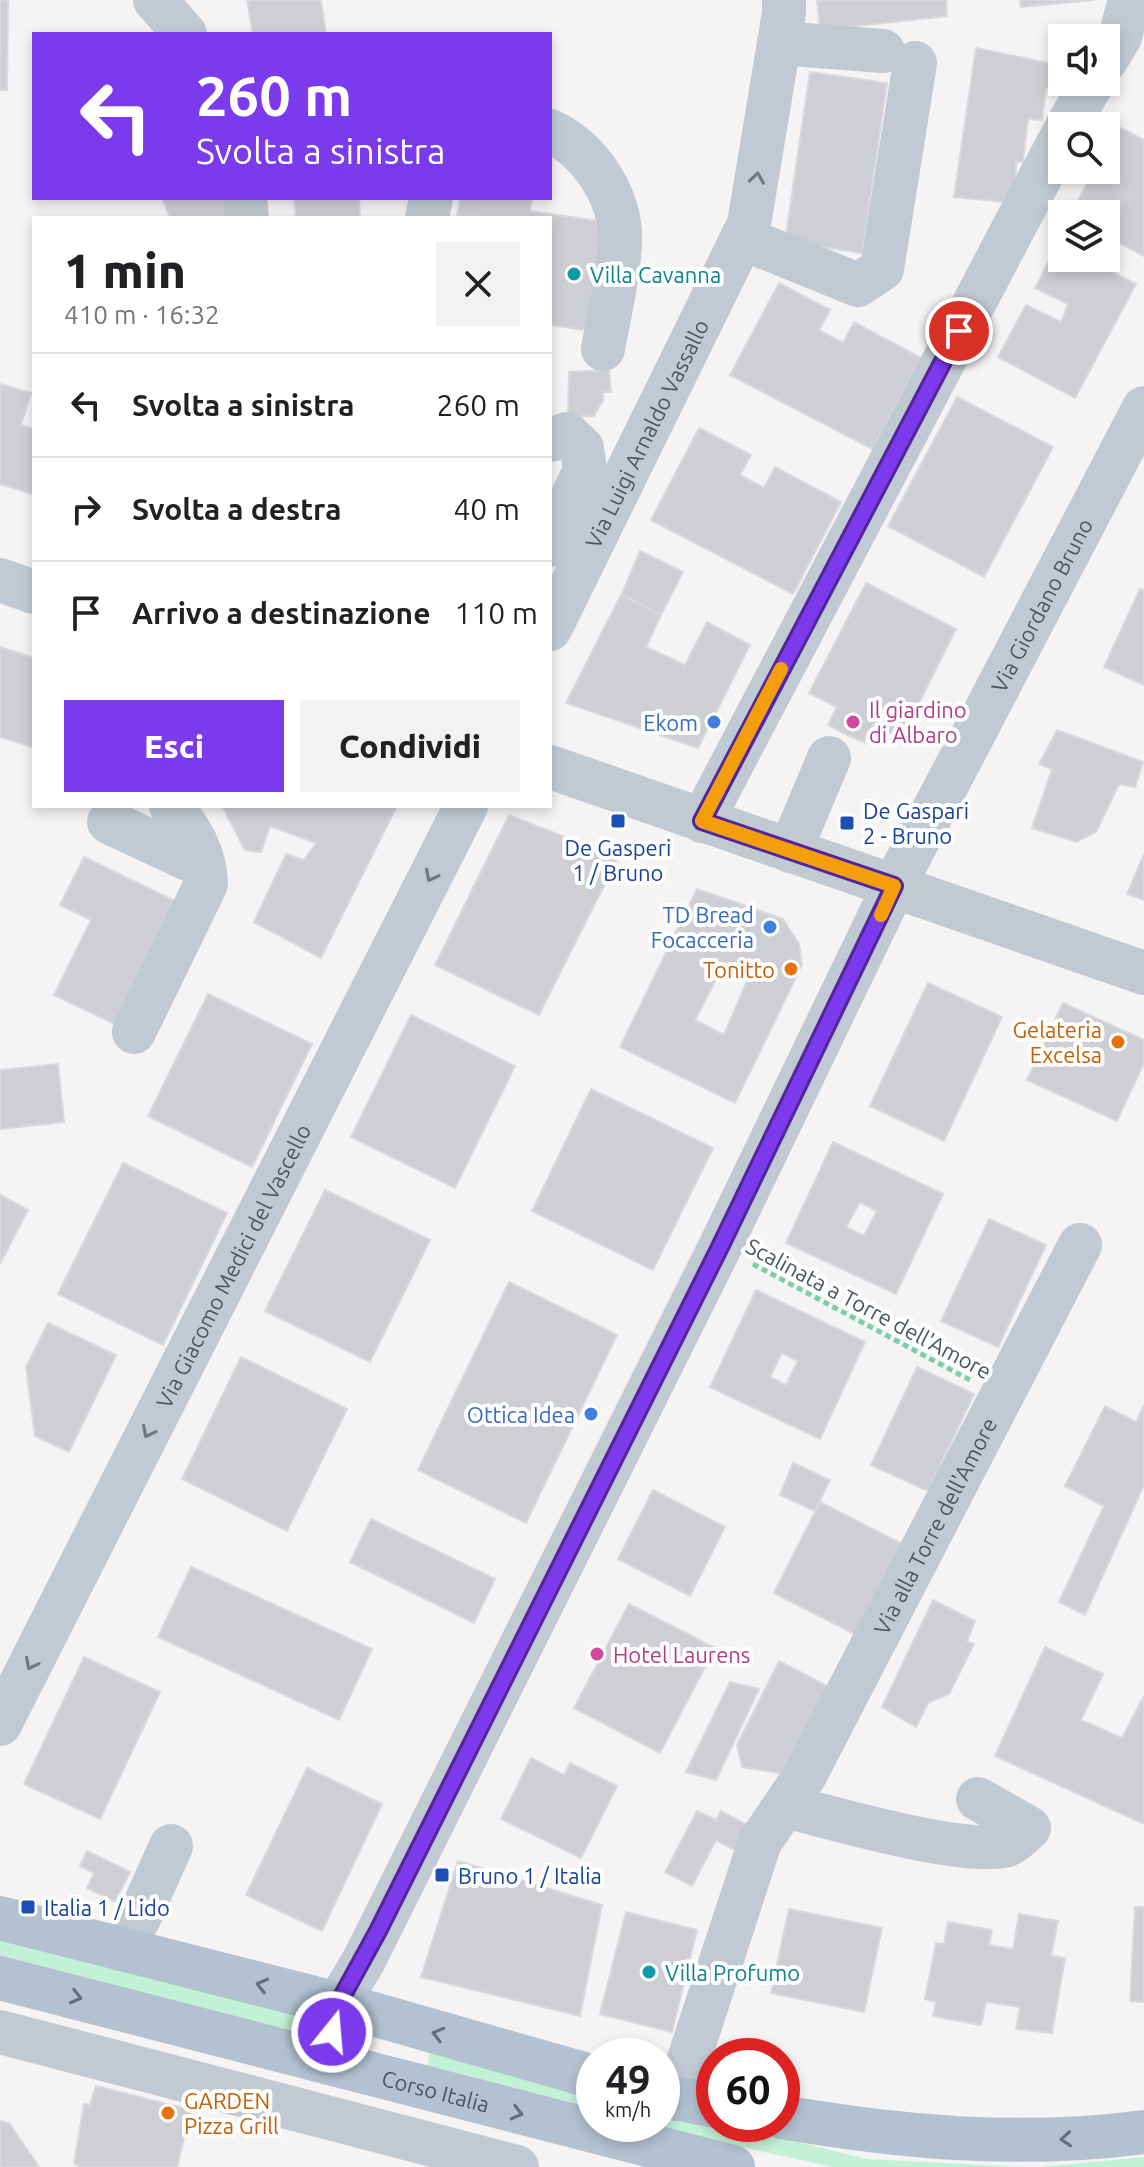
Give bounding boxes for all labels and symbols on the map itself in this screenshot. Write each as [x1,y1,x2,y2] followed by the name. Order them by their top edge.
[747,171,764,185] one-way arrow
[590,262,721,287] place label: Villa Cavanna
[565,265,583,283] marker: Villa Cavanna
[925,297,993,365] pin
[579,315,713,552] street label: Via Luigi Arnaldo Vassallo
[985,514,1097,696] street label: Via Giordano Bruno
[869,697,967,747] place label: Il giardino di Albaro
[643,710,698,735] place label: Ekom
[705,713,723,731] marker: Ekom
[844,713,862,731] marker: Il giardino di Albaro
[863,798,969,848] place label: De Gaspari 2 - Bruno
[609,812,627,830] marker: De Gasperi 1 / Bruno
[838,814,856,832] marker: De Gaspari 2 - Bruno
[565,835,671,885] place label: De Gasperi 1 / Bruno
[425,867,441,882] one-way arrow
[651,902,754,952] place label: TD Bread Focacceria
[761,918,779,936] marker: TD Bread Focacceria
[703,957,775,982] place label: Tonitto
[782,960,800,978] marker: Tonitto
[1012,1017,1102,1067] place label: Gelateria Excelsa
[1109,1033,1127,1051] marker: Gelateria Excelsa
[150,1120,315,1412] street label: Via Giacomo Medici del Vascello
[742,1233,996,1383] street label: Scalinata a Torre dell'Amore
[467,1402,575,1427] place label: Ottica Idea
[582,1405,600,1423] marker: Ottica Idea
[868,1413,1001,1638] street label: Via alla Torre dell'Amore
[143,1423,158,1438] one-way arrow
[613,1642,750,1667] place label: Hotel Laurens
[588,1645,606,1663] marker: Hotel Laurens
[25,1655,40,1670] one-way arrow
[458,1863,602,1888] place label: Bruno 1 / Italia
[433,1866,451,1884] marker: Bruno 1 / Italia
[44,1895,170,1920] place label: Italia 1 / Lido
[19,1898,37,1916] marker: Italia 1 / Lido
[665,1960,800,1985] place label: Villa Profumo
[640,1963,658,1981] marker: Villa Profumo
[256,1977,270,1994] one-way arrow
[68,1988,82,2005] one-way arrow
[290,1990,374,2074] position arrow
[431,2027,445,2043] one-way arrow
[696,2038,800,2142] speed limit sign: 60
[379,2064,492,2116] street label: Corso Italia
[184,2088,279,2138] place label: GARDEN Pizza Grill
[509,2103,523,2120] one-way arrow
[159,2104,177,2122] marker: GARDEN Pizza Grill
[1059,2130,1072,2147] one-way arrow

